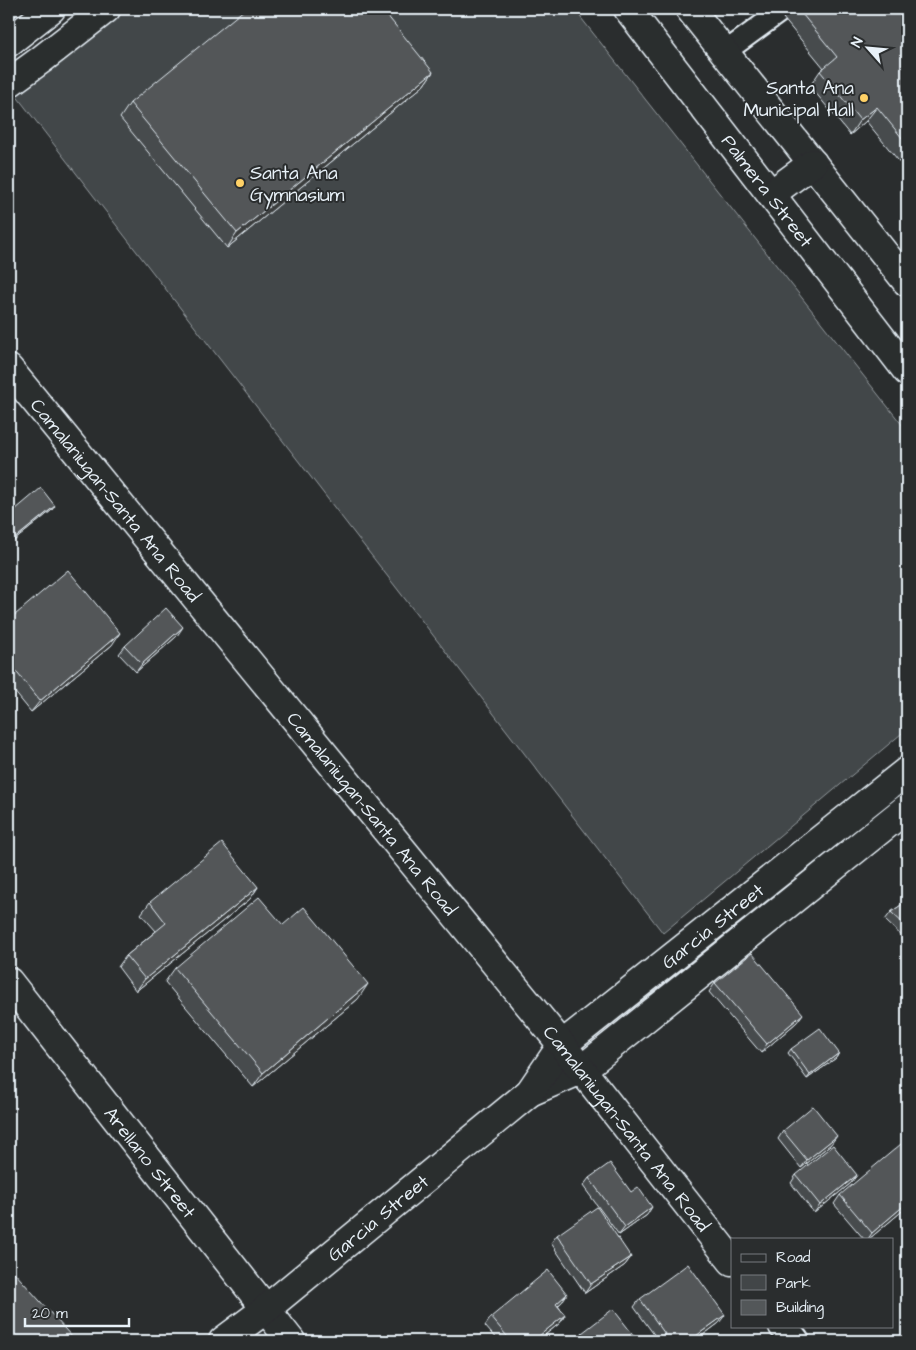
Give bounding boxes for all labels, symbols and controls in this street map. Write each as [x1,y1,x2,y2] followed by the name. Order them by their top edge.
[844,22,894,72] north arrow
[846,34,868,51] text: N
[743,75,854,124] place label: Santa Ana Municipal Hall
[858,92,870,104] marker: Santa Ana Municipal Hall
[714,129,819,254] street label: Palmera Street
[250,160,345,210] place label: Santa Ana Gymnasium
[234,177,246,189] marker: Santa Ana Gymnasium
[23,393,207,609] street label: Camalaniugan-Santa Ana Road
[280,707,463,922] street label: Camalaniugan-Santa Ana Road
[656,878,770,976] street label: Garcia Street
[536,1020,716,1238] street label: Camalaniugan-Santa Ana Road
[97,1102,202,1225] street label: Arellano Street
[322,1168,435,1268] street label: Garcia Street
[731,1238,894,1328] legend
[776,1247,811,1268] text: Road
[776,1273,811,1294] text: Park
[25,1295,129,1327] scale bar
[776,1297,824,1319] text: Building
[32,1303,68,1324] text: 20 m

